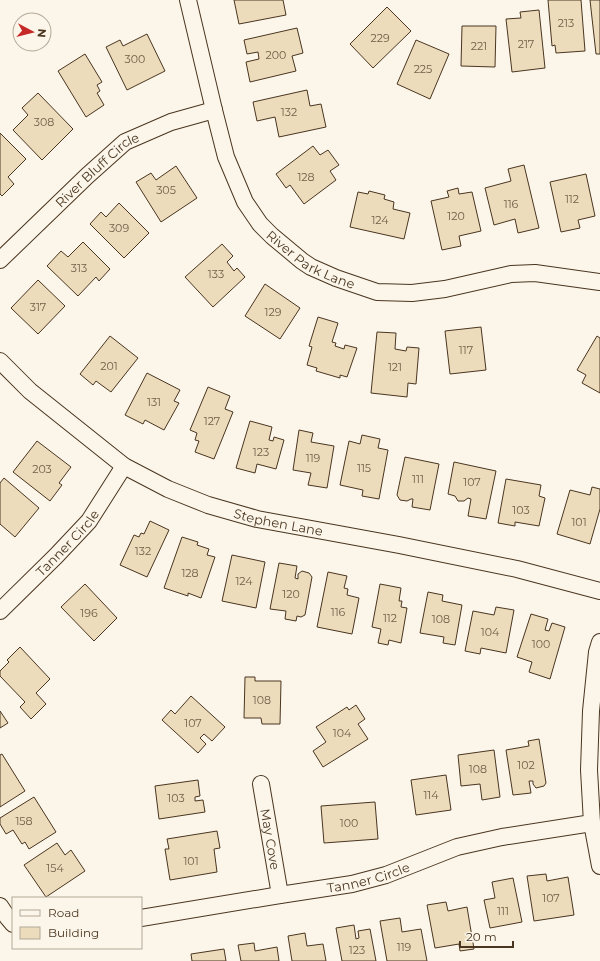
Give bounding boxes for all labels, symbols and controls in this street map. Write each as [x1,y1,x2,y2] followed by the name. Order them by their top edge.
[12,12,52,52] north arrow
[558,16,574,30] house number: 213
[34,28,49,38] text: N
[370,31,390,45] house number: 229
[518,37,534,51] house number: 217
[471,39,487,53] house number: 221
[266,48,286,62] house number: 200
[125,52,145,66] house number: 300
[414,62,432,76] house number: 225
[281,105,297,119] house number: 132
[34,115,54,129] house number: 308
[52,129,142,211] street label: River Bluff Circle
[297,170,315,184] house number: 128
[156,183,176,197] house number: 305
[565,192,579,206] house number: 112
[504,197,519,211] house number: 116
[447,209,465,223] house number: 120
[371,213,389,227] house number: 124
[109,221,129,235] house number: 309
[263,227,357,292] street label: River Park Lane
[71,261,87,275] house number: 313
[208,267,224,281] house number: 133
[30,300,46,314] house number: 317
[265,305,282,319] house number: 129
[459,343,473,357] house number: 117
[100,359,118,373] house number: 201
[388,360,402,374] house number: 121
[147,395,161,409] house number: 131
[204,414,220,428] house number: 127
[253,445,269,459] house number: 123
[306,451,321,465] house number: 119
[357,461,371,475] house number: 115
[32,462,52,476] house number: 203
[412,472,424,486] house number: 111
[463,475,481,489] house number: 107
[512,503,530,517] house number: 103
[232,505,324,539] street label: Stephen Lane
[32,506,102,579] street label: Tanner Circle
[571,515,587,529] house number: 101
[135,544,151,558] house number: 132
[181,566,199,580] house number: 128
[235,574,253,588] house number: 124
[282,587,300,601] house number: 120
[331,605,346,619] house number: 116
[80,606,98,620] house number: 196
[383,611,397,625] house number: 112
[432,612,450,626] house number: 108
[481,625,500,639] house number: 104
[532,637,550,651] house number: 100
[253,693,271,707] house number: 108
[184,716,202,730] house number: 107
[333,726,352,740] house number: 104
[517,758,535,772] house number: 102
[469,762,487,776] house number: 108
[423,788,439,802] house number: 114
[167,791,185,805] house number: 103
[257,807,284,871] street label: May Cove
[15,814,33,828] house number: 158
[340,816,358,830] house number: 100
[183,854,199,868] house number: 101
[326,858,412,896] street label: Tanner Circle
[46,861,64,875] house number: 154
[542,891,560,905] house number: 107
[12,897,142,949] legend
[497,904,509,918] house number: 111
[48,905,79,920] text: Road
[460,923,513,949] scale bar
[48,925,99,940] text: Building
[466,929,497,944] text: 20 m
[397,940,412,954] house number: 119
[349,943,365,957] house number: 123

